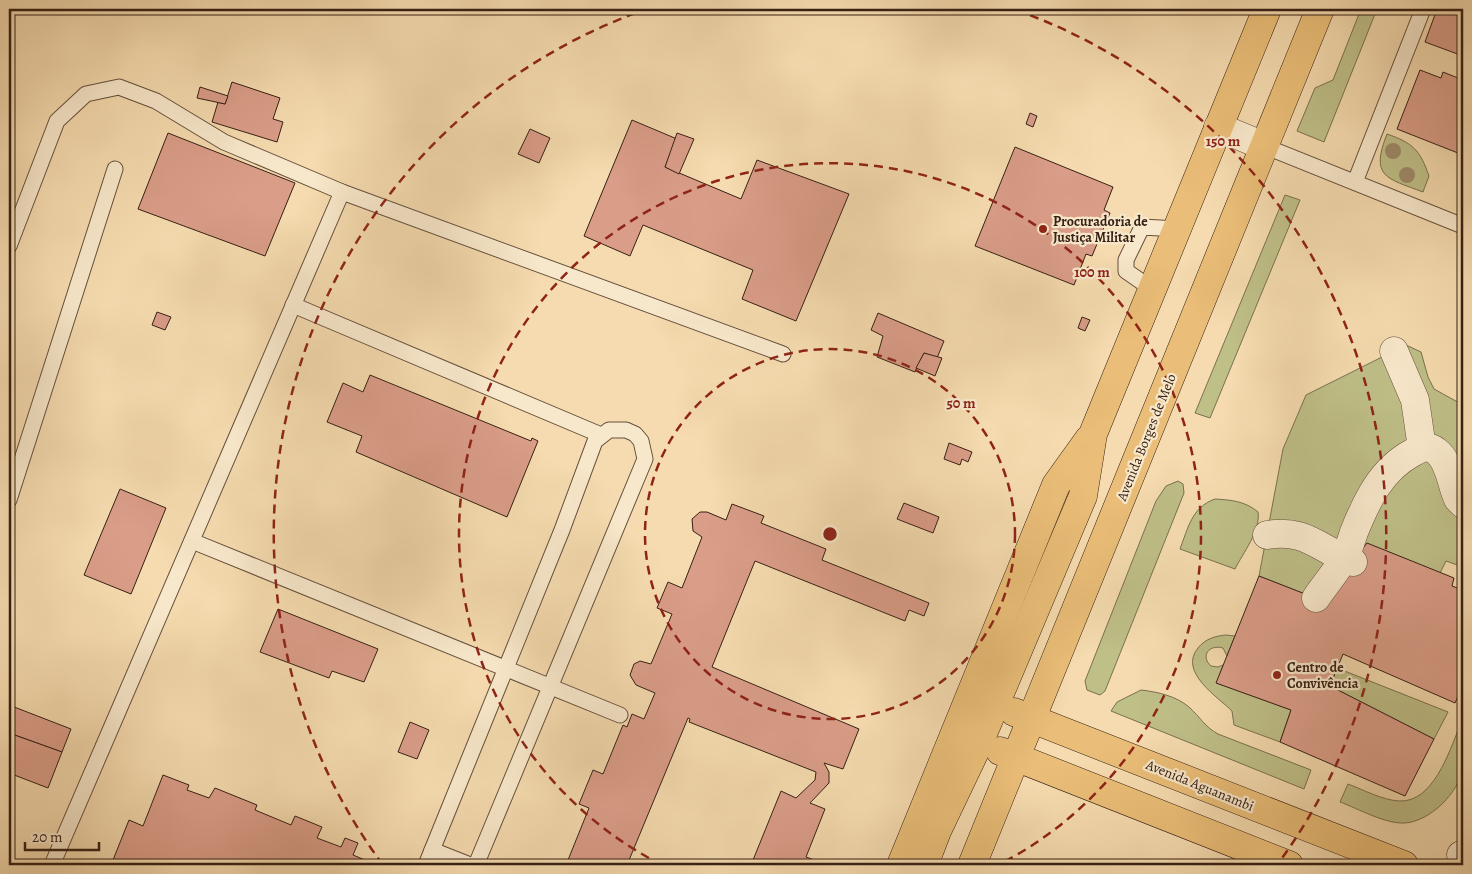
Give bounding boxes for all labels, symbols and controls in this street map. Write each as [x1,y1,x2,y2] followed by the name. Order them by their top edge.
[1206,131,1241,151] text: 150 m
[1053,212,1148,247] place label: Procuradoria de Justiça Militar
[1037,223,1049,235] marker: Procuradoria de Justiça Militar
[1074,262,1110,282] text: 100 m
[1112,371,1181,505] street label: Avenida Borges de Melo
[946,393,976,413] text: 50 m
[821,525,839,543] centre of rings
[1287,658,1359,693] place label: Centro de Convivência
[1271,669,1283,681] marker: Centro de Convivência
[1142,755,1257,816] street label: Avenida Aguanambi
[25,819,99,851] scale bar
[32,827,63,847] text: 20 m

